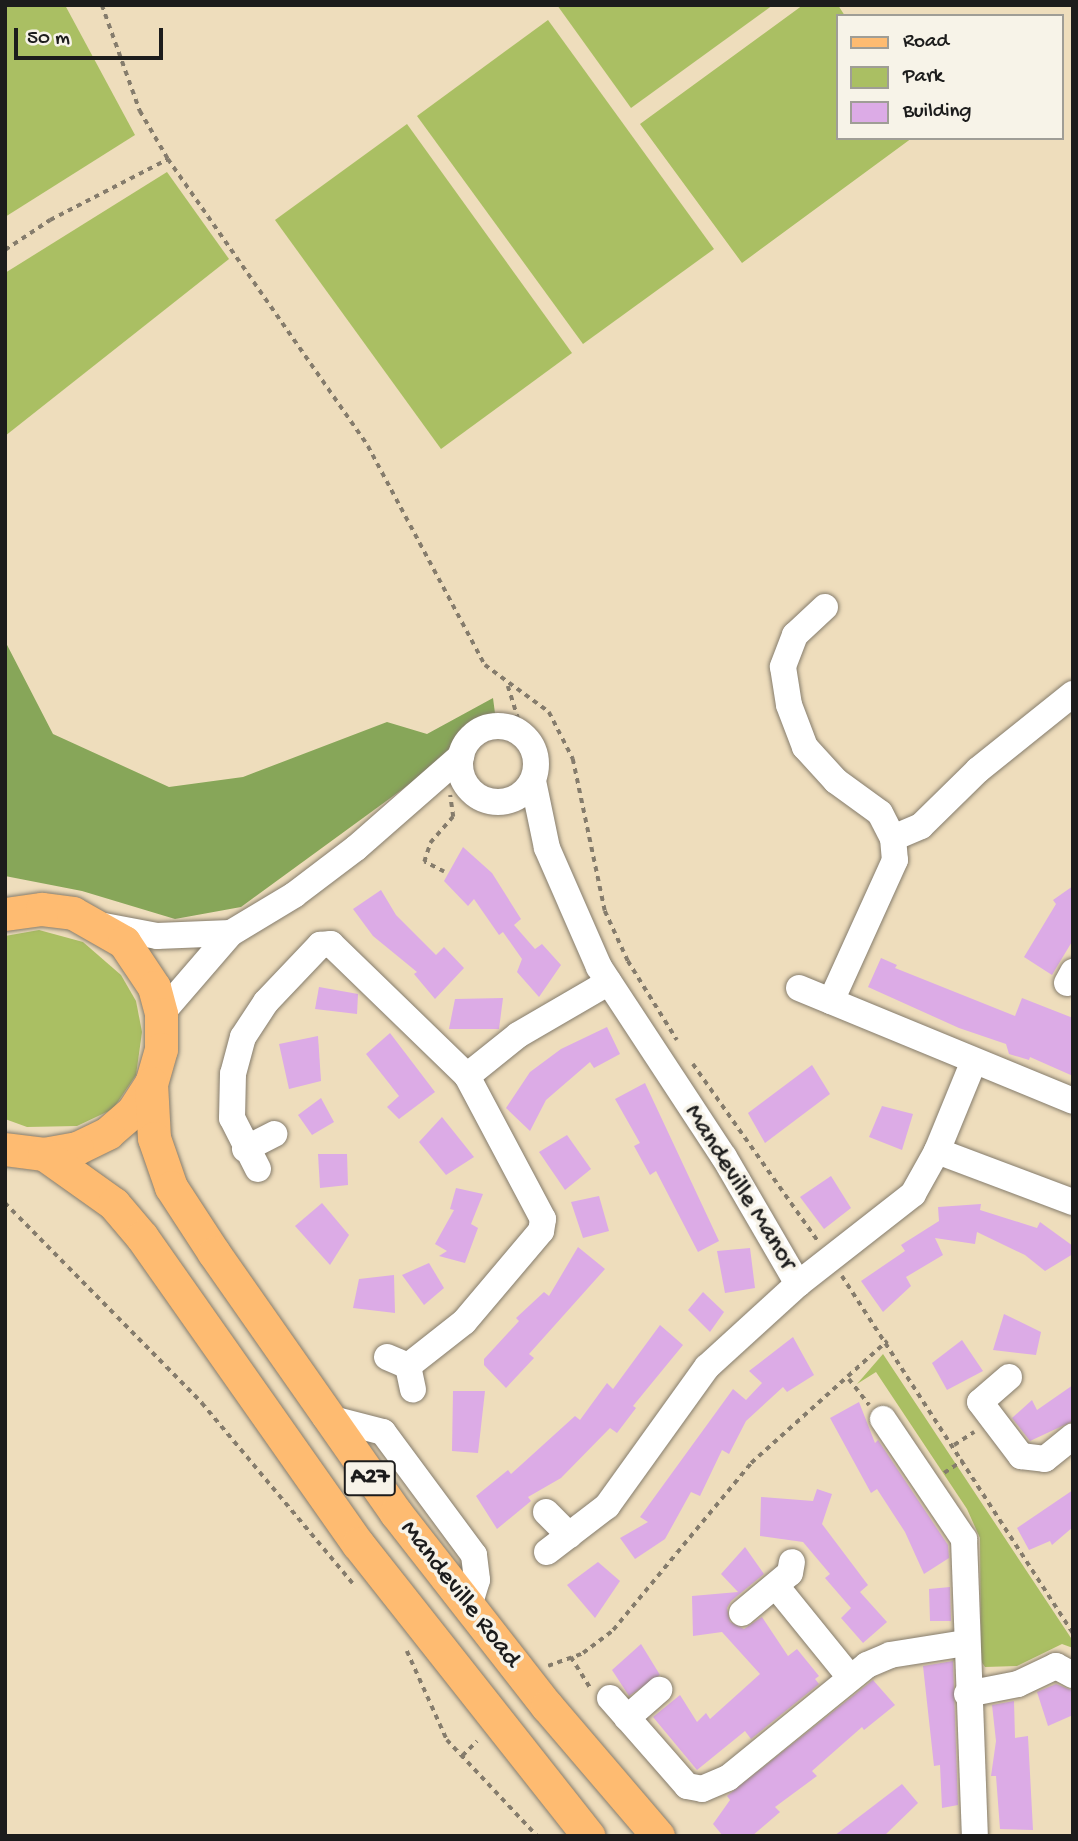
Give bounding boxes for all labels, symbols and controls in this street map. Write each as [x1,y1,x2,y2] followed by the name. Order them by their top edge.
[18,14,166,58] scale bar
[836,14,1064,140] legend
[27,27,70,52] text: 50 m
[903,30,949,55] text: Road
[903,65,943,90] text: Park
[903,100,972,125] text: Building
[676,1100,802,1276] street label: Mandeville Manor
[344,1458,396,1498] road number: A27
[392,1515,526,1675] street label: Mandeville Road

